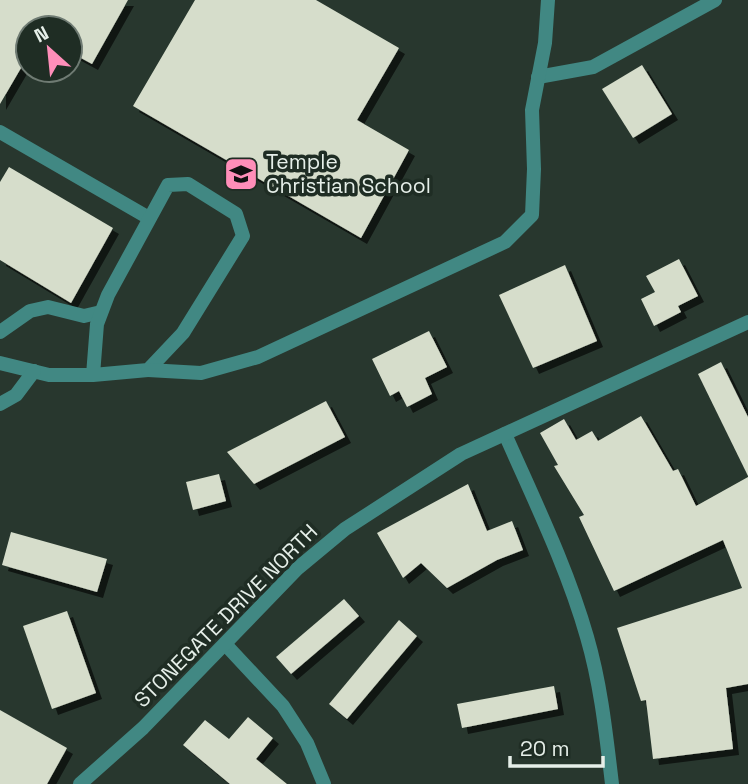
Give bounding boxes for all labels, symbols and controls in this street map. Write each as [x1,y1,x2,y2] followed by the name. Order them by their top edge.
[14,14,84,84] north arrow
[30,20,53,48] text: N
[266,148,431,199] place label: Temple Christian School
[222,155,260,193] school or university icon: Temple Christian School
[128,518,323,713] street label: STONEGATE DRIVE NORTH
[510,724,603,768] scale bar
[520,735,570,762] text: 20 m

